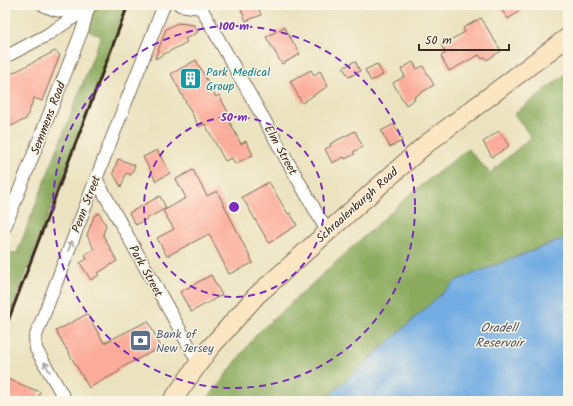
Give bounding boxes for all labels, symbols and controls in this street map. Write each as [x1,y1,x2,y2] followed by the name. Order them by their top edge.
[219,17,249,36] text: 100 m
[419,26,509,52] scale bar
[425,31,452,50] text: 50 m
[206,63,270,96] place label: Park Medical Group
[177,66,203,92] building icon: Park Medical Group
[26,78,71,157] street label: Semmens Road
[220,108,248,127] text: 50 m
[259,122,302,179] street label: Elm Street
[312,162,404,248] street label: Schraalenburgh Road
[67,172,106,236] street label: Penn Street
[227,200,241,214] centre of rings
[67,240,75,252] one-way arrow
[123,242,168,301] street label: Park Street
[475,318,526,354] water label: Oradell Reservoir
[156,325,214,358] place label: Bank of New Jersey
[127,328,153,354] bank icon: Bank of New Jersey
[42,361,50,373] one-way arrow

